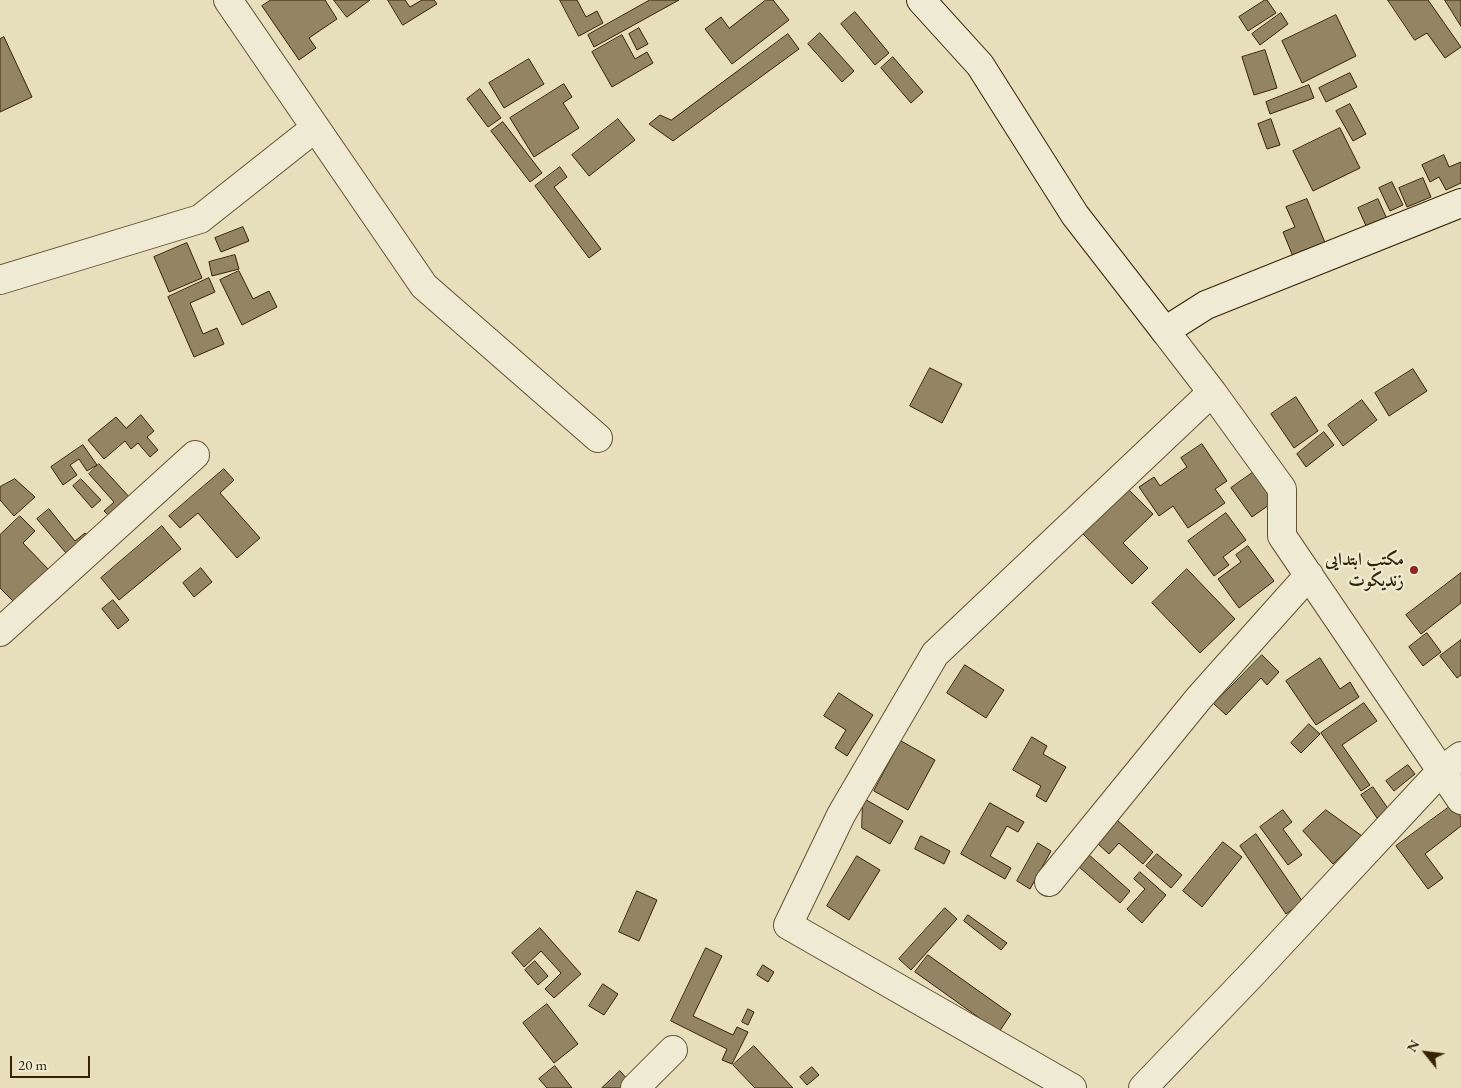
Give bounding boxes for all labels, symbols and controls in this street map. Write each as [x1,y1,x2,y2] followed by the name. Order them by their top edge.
[1325,549,1404,592] place label: مکتب ابتدایی زندیکوت
[1408,564,1420,576] marker: مکتب ابتدایی زندیکوت
[1401,1028,1451,1078] north arrow
[1402,1036,1423,1055] text: N
[12,1046,92,1078] scale bar
[18,1055,47,1074] text: 20 m

